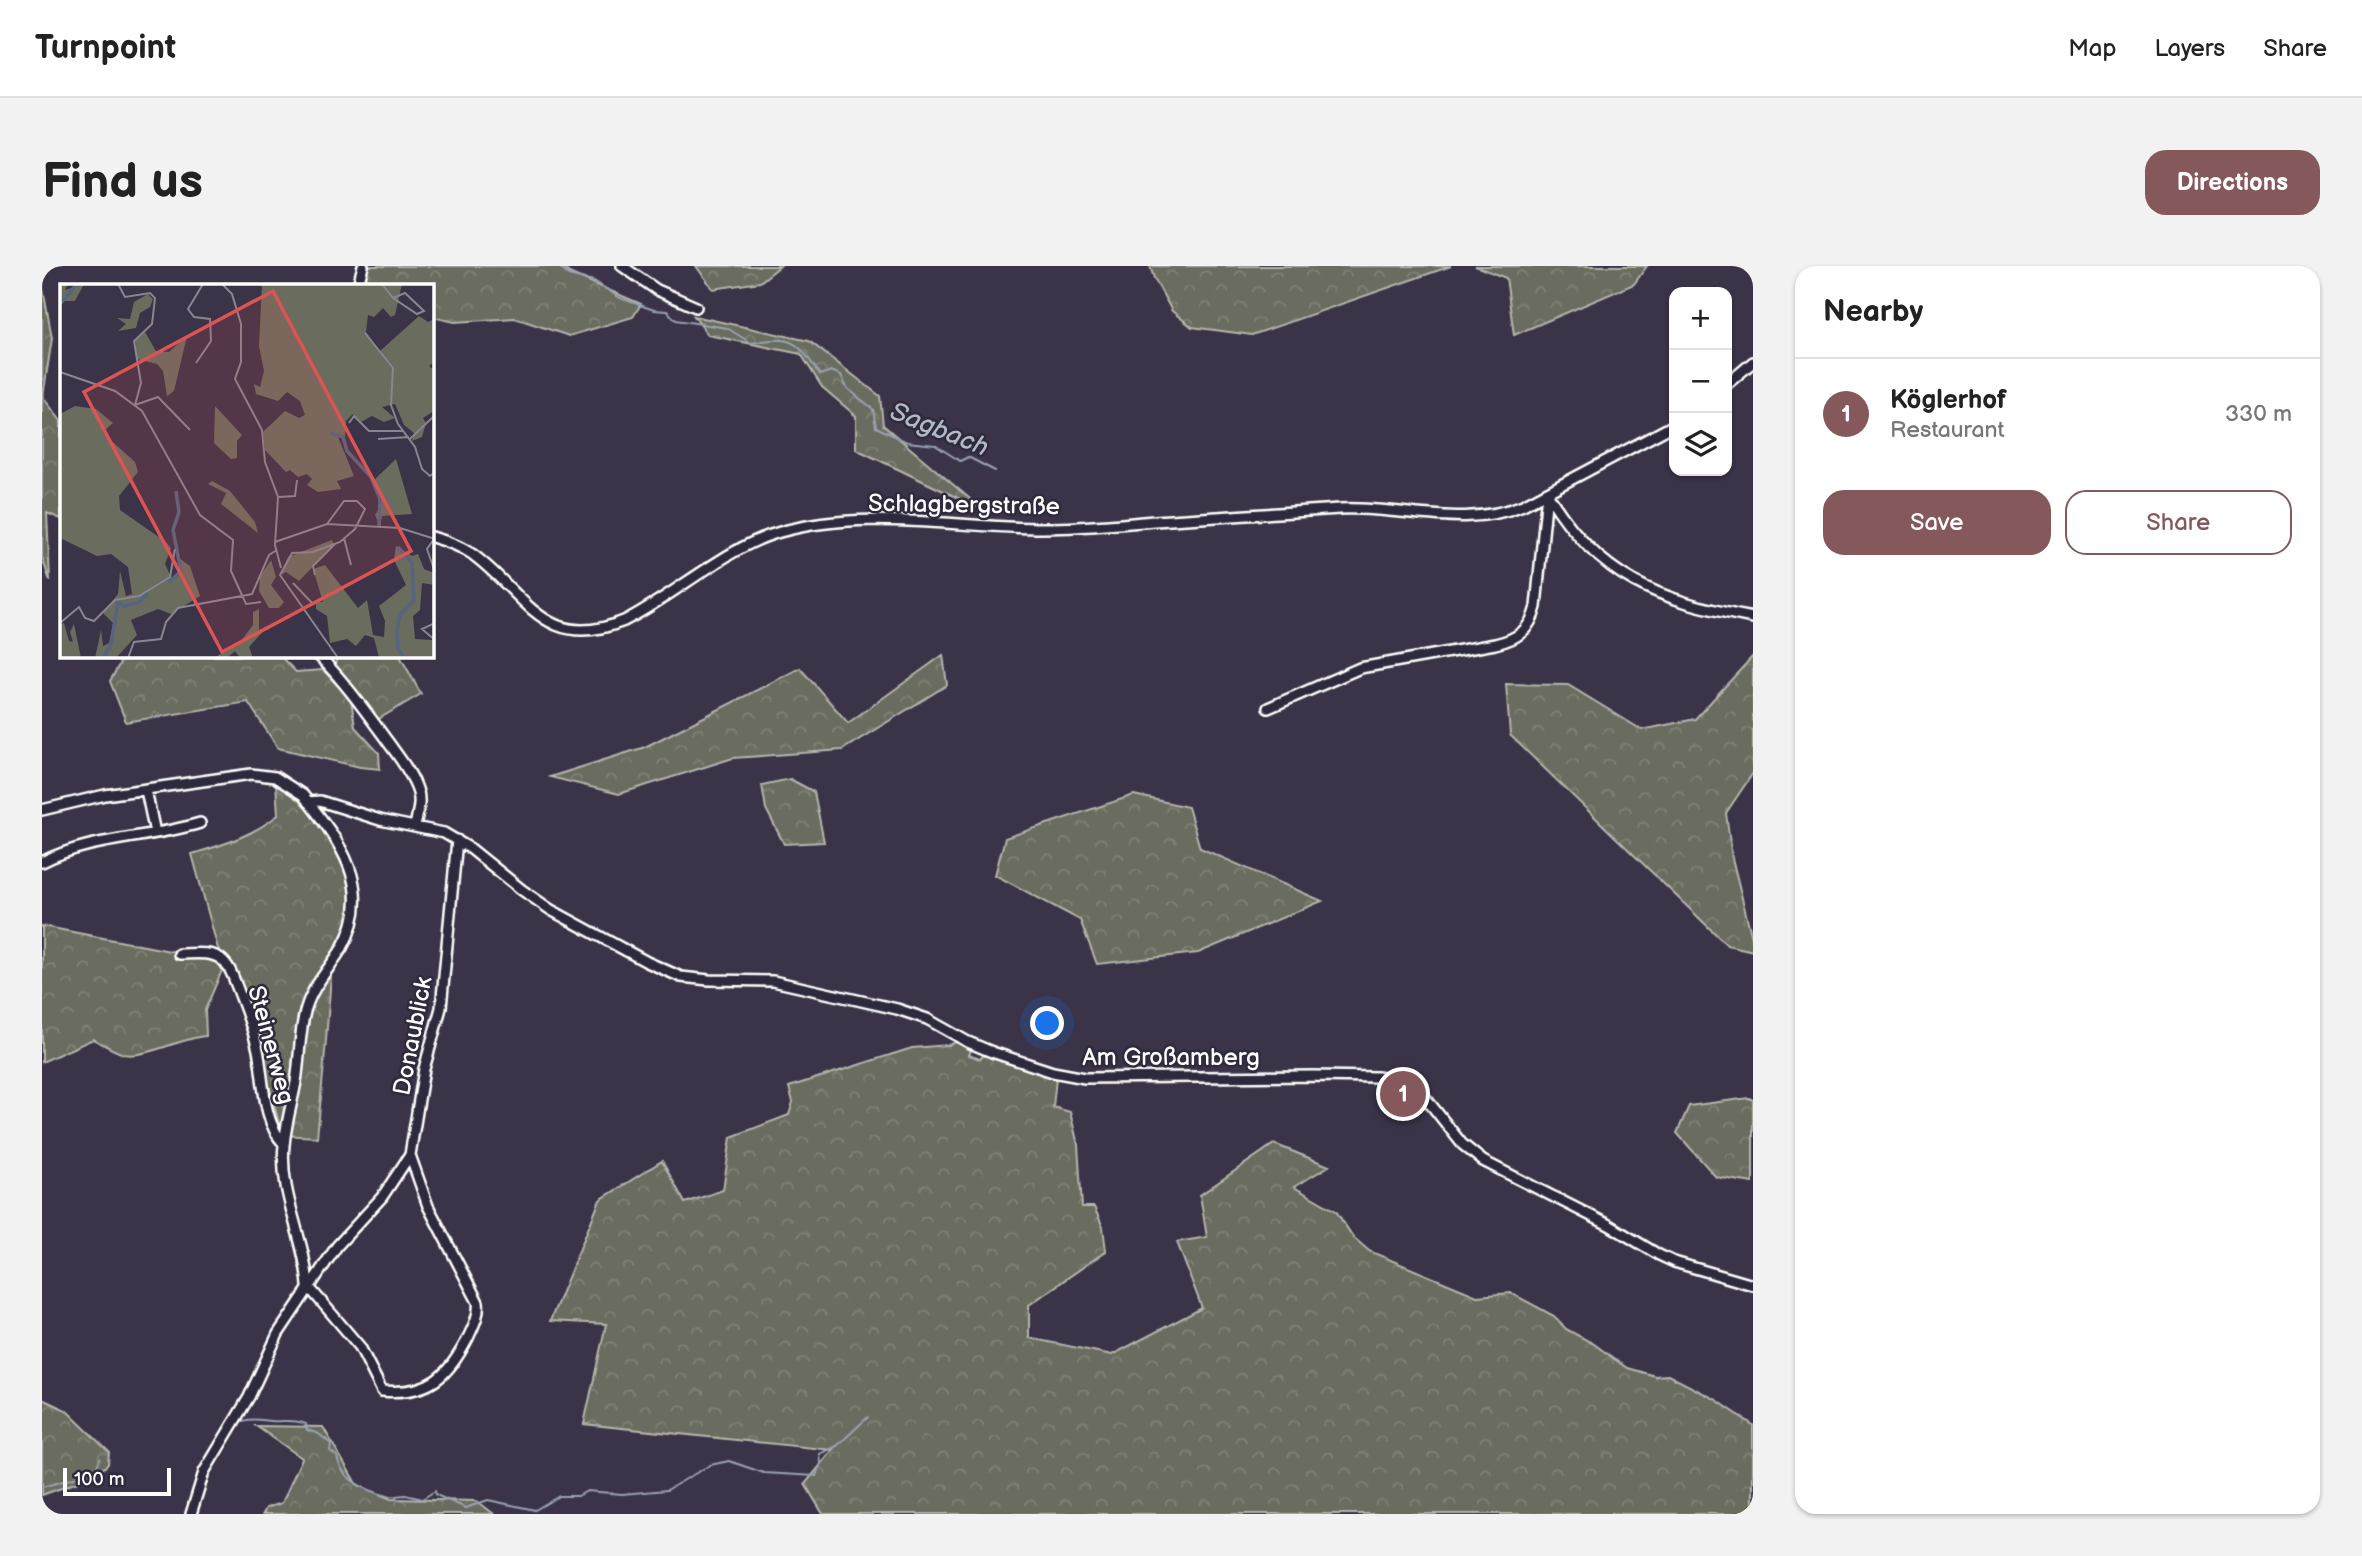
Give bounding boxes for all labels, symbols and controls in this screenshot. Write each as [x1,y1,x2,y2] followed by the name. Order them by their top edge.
[35,28,176,68] text: Turnpoint
[2068,34,2116,63] text: Map
[2154,34,2225,63] text: Layers
[2263,34,2327,63] text: Share
[2145,150,2320,215] button: Directions
[42,153,203,212] text: Find us
[60,284,434,658] inset map
[1669,287,1732,476] map controls
[1669,287,1732,350] button: +
[1823,294,1923,330] text: Nearby
[1669,350,1732,413] button: −
[1890,385,2006,416] text: Köglerhof
[885,396,993,464] water label: Sagbach
[1841,400,1851,428] text: 1
[2225,400,2292,428] text: 330 m
[1669,413,1732,476] button: layers
[1890,416,2004,444] text: Restaurant
[868,489,1060,521] street label: Schlagbergstraße
[1823,490,2051,555] button: Save
[2065,490,2292,555] button: Share
[387,974,439,1098] street label: Donaublick
[241,983,301,1107] street label: Steinerweg
[1030,1006,1064,1040] your location
[1082,1043,1260,1072] street label: Am Großamberg
[1380,1068,1426,1120] pin: 1
[63,1465,172,1497] scale bar
[74,1468,125,1491] text: 100 m

